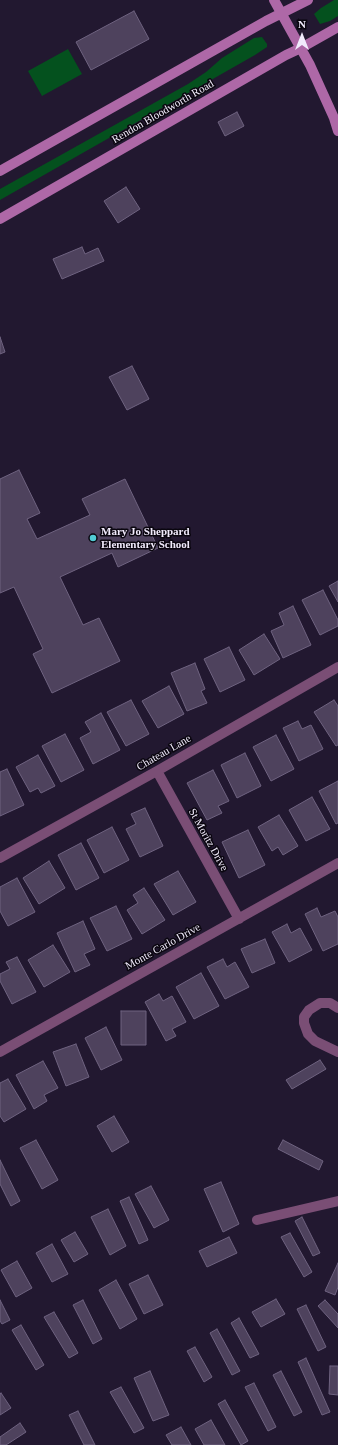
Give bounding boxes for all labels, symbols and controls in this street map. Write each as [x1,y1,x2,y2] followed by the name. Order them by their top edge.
[282,16,322,56] north arrow
[298,18,306,30] text: N
[110,77,216,147] street label: Rendon Bloodworth Road
[101,525,190,551] place label: Mary Jo Sheppard Elementary School
[88,533,98,543] marker: Mary Jo Sheppard Elementary School
[134,732,194,774] street label: Chateau Lane
[185,806,231,874] street label: St Moritz Drive
[123,921,203,973] street label: Monte Carlo Drive

